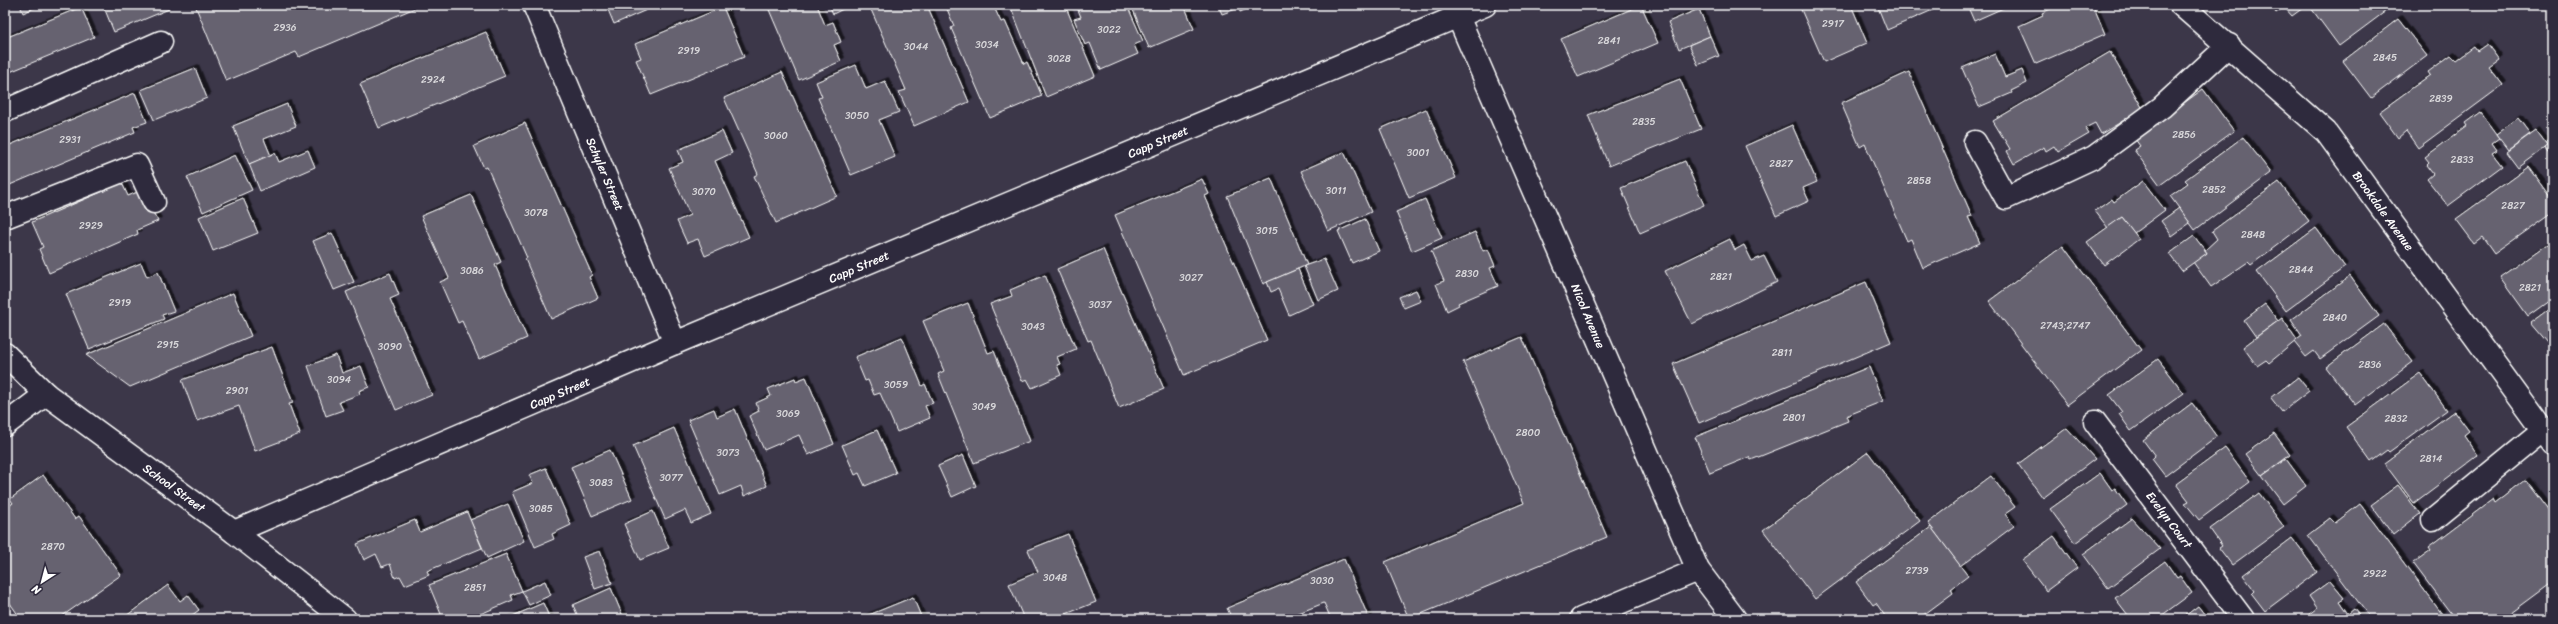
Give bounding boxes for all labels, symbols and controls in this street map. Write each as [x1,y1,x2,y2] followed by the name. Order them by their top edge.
[1822,15,1845,33] house number: 2917
[273,19,297,37] house number: 2936
[1097,21,1121,39] house number: 3022
[1598,32,1620,50] house number: 2841
[975,36,999,54] house number: 3034
[904,38,928,56] house number: 3044
[678,42,700,60] house number: 2919
[2373,49,2397,67] house number: 2845
[1047,50,1071,68] house number: 3028
[421,71,445,89] house number: 2924
[2429,90,2453,108] house number: 2839
[845,107,869,125] house number: 3050
[1632,113,1656,131] house number: 2835
[1124,119,1192,165] street label: Capp Street
[2172,126,2196,144] house number: 2856
[764,127,788,145] house number: 3060
[59,131,81,149] house number: 2931
[580,134,630,214] street label: Schyler Street
[1407,144,1429,162] house number: 3001
[2451,151,2474,169] house number: 2833
[1769,155,1794,173] house number: 2827
[2346,166,2420,256] street label: Brookdale Avenue
[1907,172,1931,190] house number: 2858
[2202,181,2226,199] house number: 2852
[1326,182,1346,200] house number: 3011
[692,183,716,201] house number: 3070
[2501,197,2526,215] house number: 2827
[524,204,548,222] house number: 3078
[79,217,103,235] house number: 2929
[1256,222,1278,240] house number: 3015
[2241,226,2265,244] house number: 2848
[825,244,893,290] street label: Capp Street
[2289,261,2313,279] house number: 2844
[460,262,484,280] house number: 3086
[1455,265,1479,283] house number: 2830
[1710,268,1732,286] house number: 2821
[1179,269,1204,287] house number: 3027
[2519,279,2541,297] house number: 2821
[1564,280,1612,352] street label: Nicol Avenue
[109,294,131,312] house number: 2919
[1088,296,1113,314] house number: 3037
[2323,309,2347,327] house number: 2840
[2040,317,2091,335] house number: 2743;2747
[1021,318,1045,336] house number: 3043
[157,336,179,354] house number: 2915
[378,338,402,356] house number: 3090
[1772,344,1792,362] house number: 2811
[2359,356,2382,374] house number: 2836
[526,370,594,416] street label: Capp Street
[327,371,351,389] house number: 3094
[884,376,908,394] house number: 3059
[226,382,248,400] house number: 2901
[972,398,996,416] house number: 3049
[776,405,800,423] house number: 3069
[1783,409,1805,427] house number: 2801
[2384,410,2408,428] house number: 2832
[1516,424,1540,442] house number: 2800
[716,444,740,462] house number: 3073
[2420,450,2442,468] house number: 2814
[138,458,211,519] street label: School Street
[659,469,684,487] house number: 3077
[589,474,613,492] house number: 3083
[2140,486,2199,554] street label: Evelyn Court
[529,500,553,518] house number: 3085
[41,538,65,556] house number: 2870
[22,562,62,602] north arrow
[1905,562,1929,580] house number: 2739
[2363,565,2387,583] house number: 2922
[1043,569,1067,587] house number: 3048
[1310,572,1334,590] house number: 3030
[464,579,486,597] house number: 2851
[27,580,46,600] text: N

